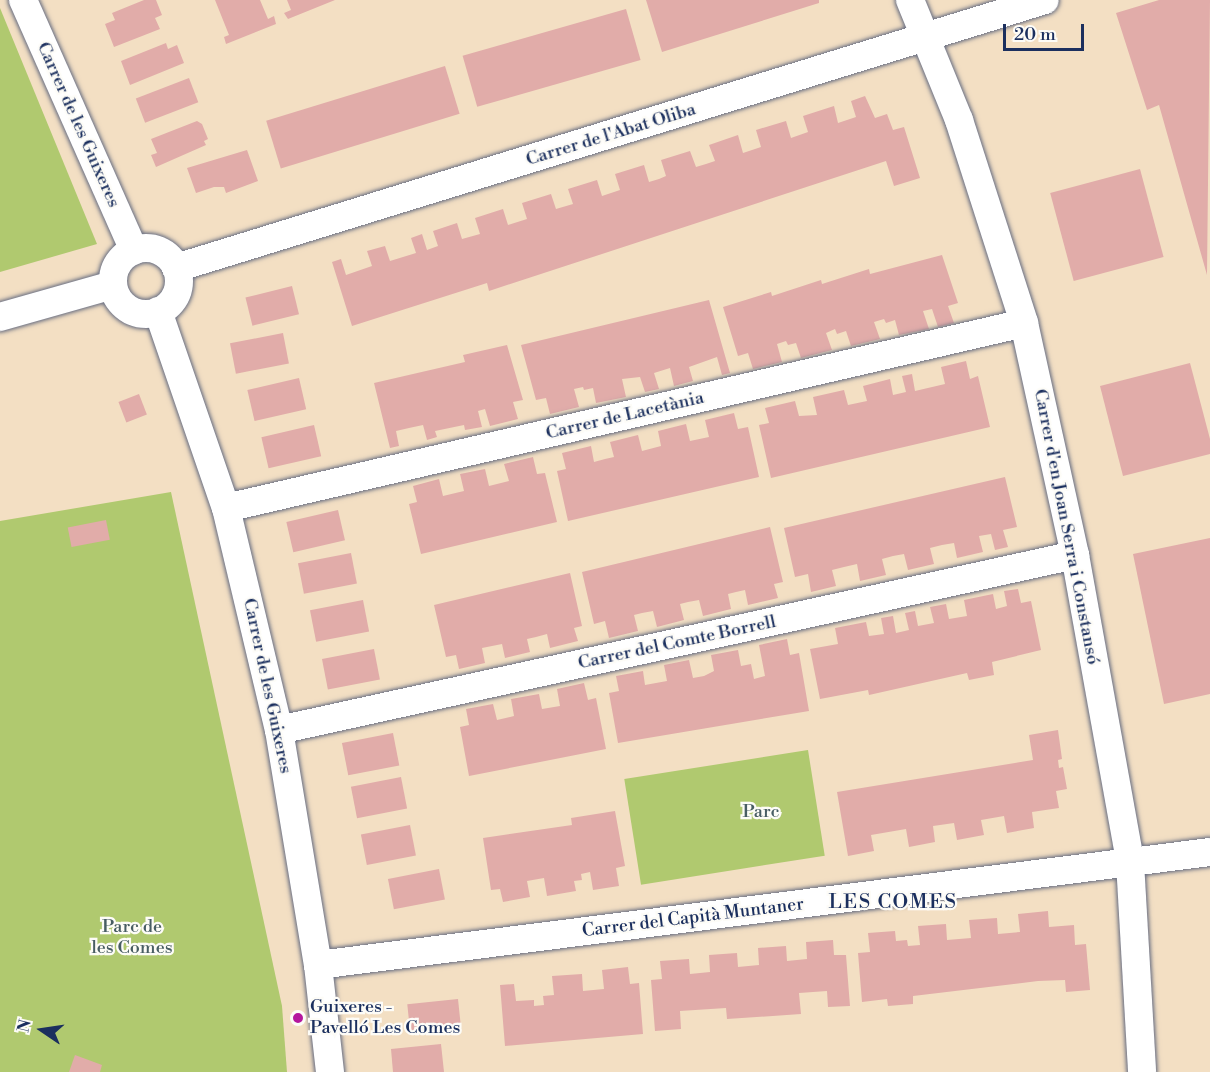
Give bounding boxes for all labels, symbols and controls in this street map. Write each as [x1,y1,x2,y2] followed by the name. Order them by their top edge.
[1006,12,1087,50] scale bar
[1014,23,1056,46] text: 20 m
[32,39,124,211] street label: Carrer de les Guixeres
[524,99,698,171] street label: Carrer de l'Abat Oliba
[544,387,706,445] street label: Carrer de Lacetània
[1029,387,1103,667] street label: Carrer d'en Joan Serra i Constansó
[238,596,296,776] street label: Carrer de les Guixeres
[576,611,778,675] street label: Carrer del Comte Borrell
[742,801,780,823] park label: Parc
[829,890,957,914] district label: LES COMES
[581,894,805,942] street label: Carrer del Capità Muntaner
[91,917,173,960] park label: Parc de les Comes
[310,997,460,1040] place label: Guixeres - Pavelló Les Comes
[12,1000,72,1060] north arrow
[291,1011,305,1025] marker: Guixeres - Pavelló Les Comes
[13,1018,36,1034] text: N

